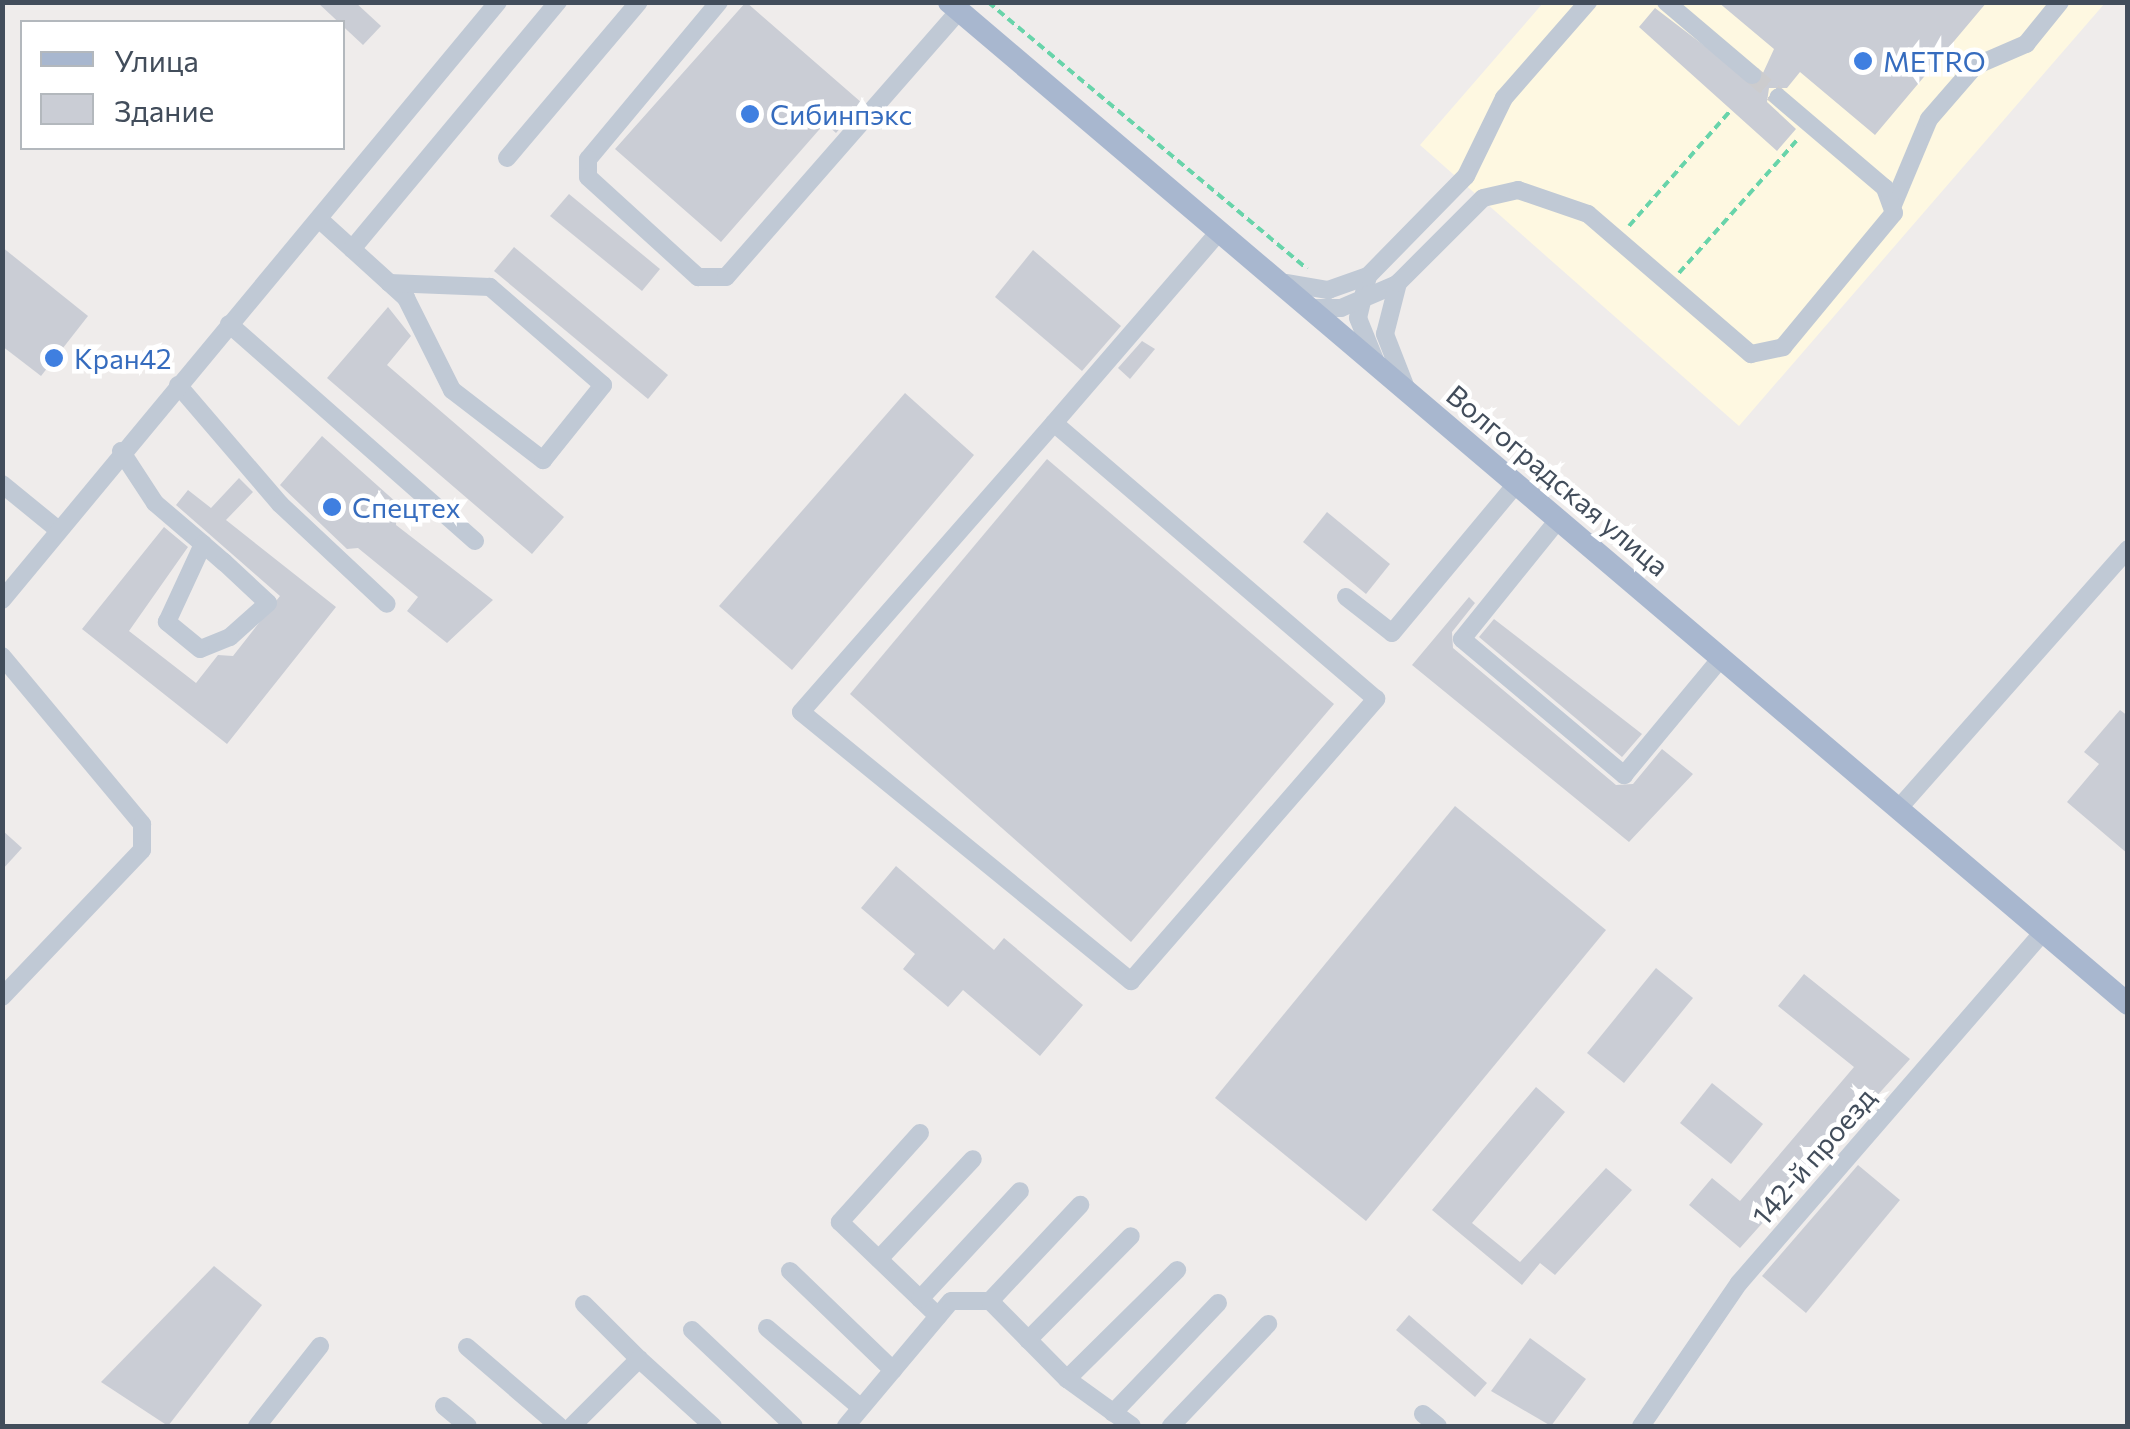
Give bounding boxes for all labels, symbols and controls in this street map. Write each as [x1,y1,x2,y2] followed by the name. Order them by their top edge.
[20,20,345,150] legend
[114,41,199,78] text: Улица
[1883,44,1986,78] place label: METRO
[1852,50,1874,72] marker: METRO
[114,91,214,128] text: Здание
[770,97,912,131] place label: Сибинпэкс
[739,103,761,125] marker: Сибинпэкс
[74,341,172,375] place label: Кран42
[43,347,65,369] marker: Кран42
[1440,377,1676,583] street label: Волгоградская улица
[352,490,461,524] place label: Спецтех
[321,496,343,518] marker: Спецтех
[1744,1080,1882,1232] street label: 142-й проезд

